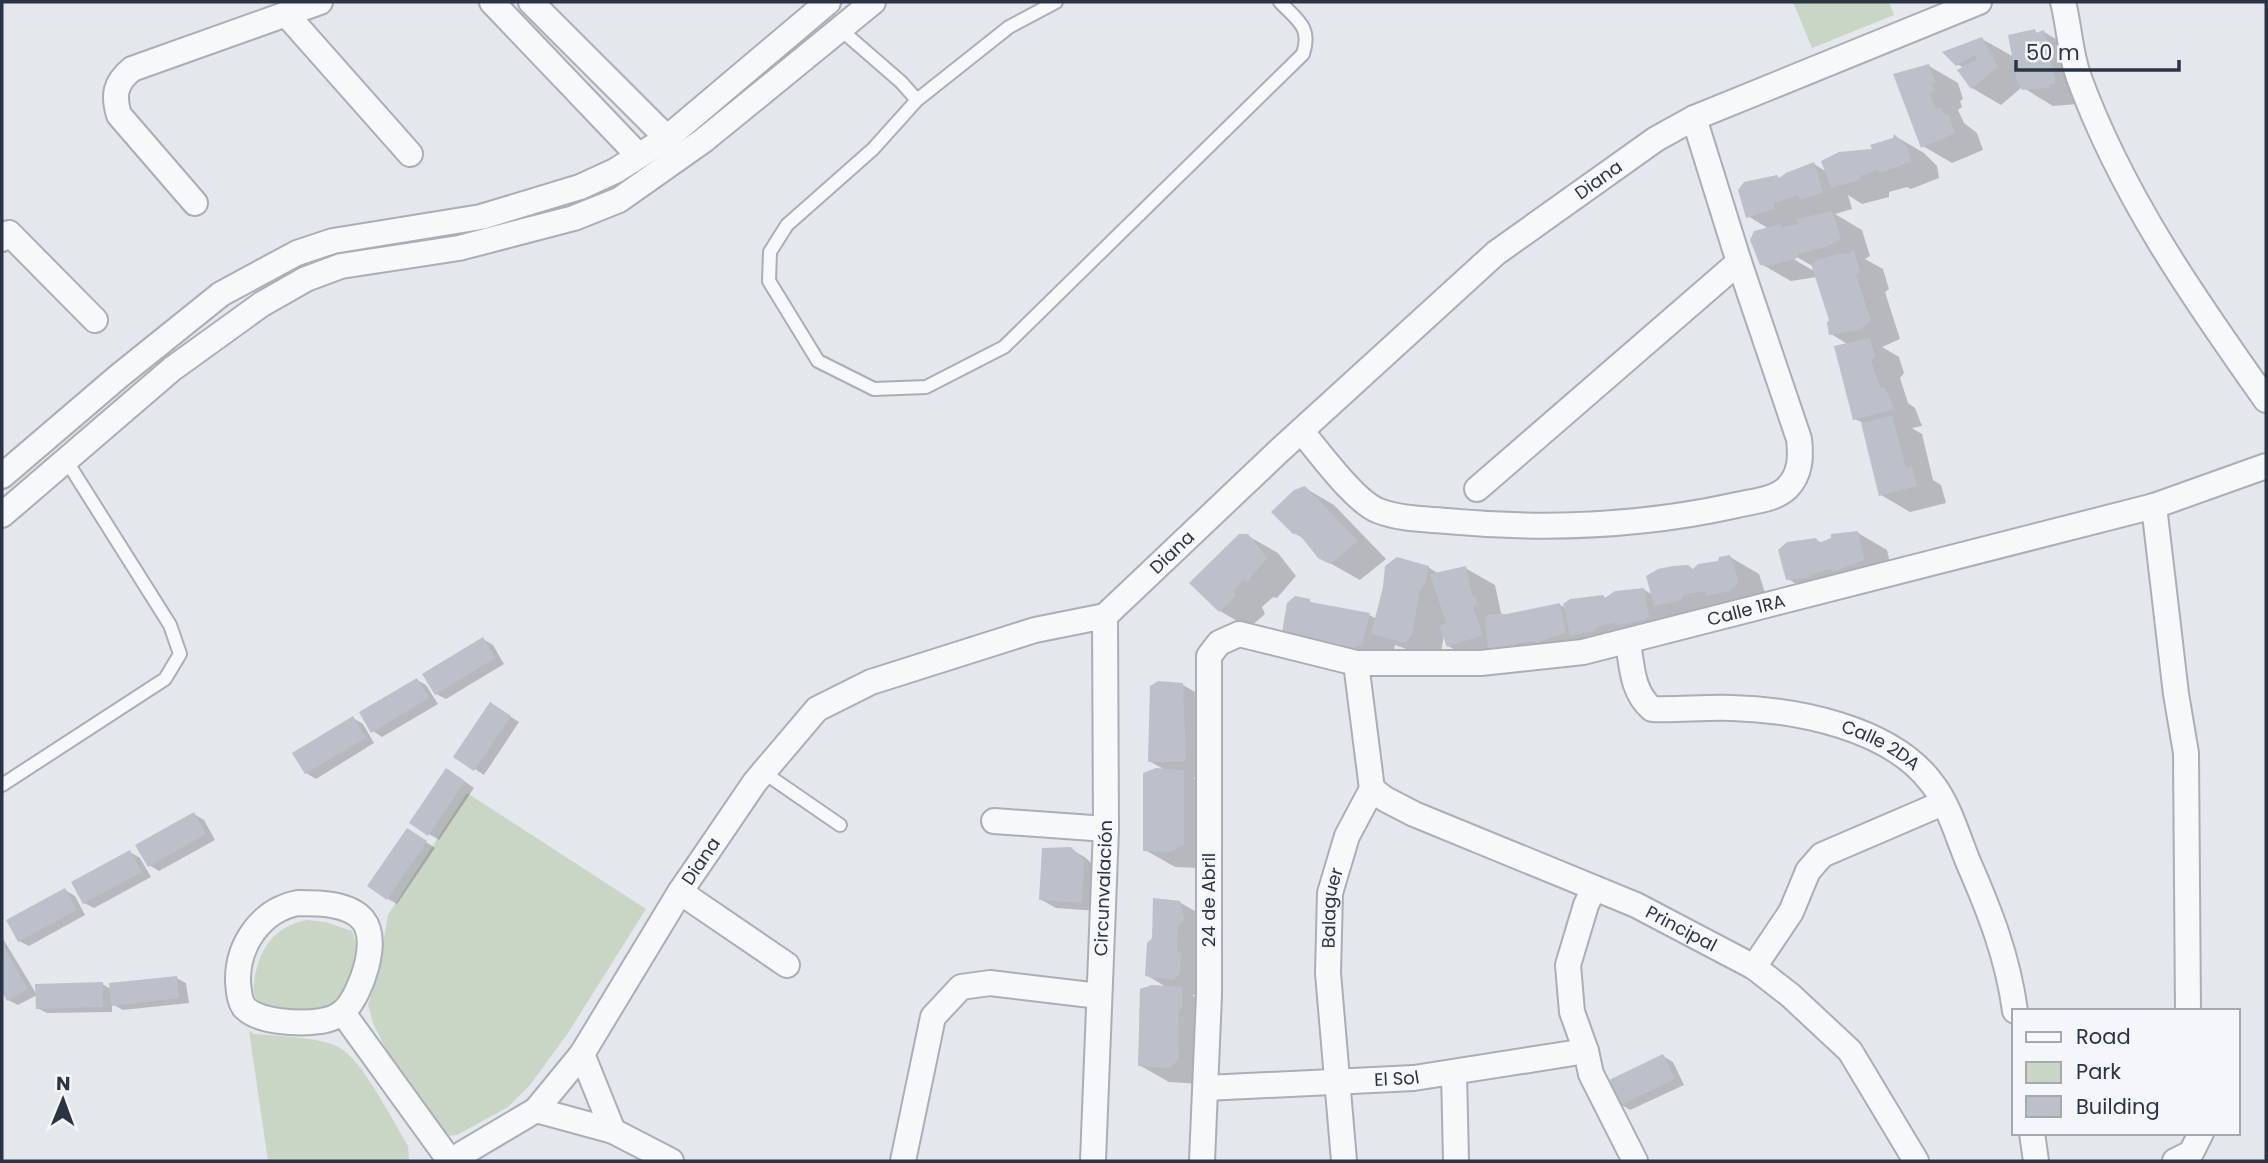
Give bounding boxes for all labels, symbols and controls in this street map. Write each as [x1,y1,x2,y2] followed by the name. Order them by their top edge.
[2016,28,2179,72] scale bar
[2026,38,2080,67] text: 50 m
[1569,154,1627,205] street label: Diana
[1144,525,1200,579] street label: Diana
[1704,588,1788,632] street label: Calle 1RA
[1838,714,1926,776] street label: Calle 2DA
[1088,820,1118,957] street label: Circunvalación
[675,832,726,890] street label: Diana
[1196,853,1221,947] street label: 24 de Abril
[1316,864,1349,949] street label: Balaguer
[1641,899,1721,957] street label: Principal
[2012,1009,2240,1135] legend
[2076,1022,2131,1051] text: Road
[2076,1057,2121,1086] text: Park
[1374,1064,1421,1092] street label: El Sol
[28,1065,98,1135] north arrow
[56,1070,71,1097] text: N
[2076,1092,2160,1121] text: Building

